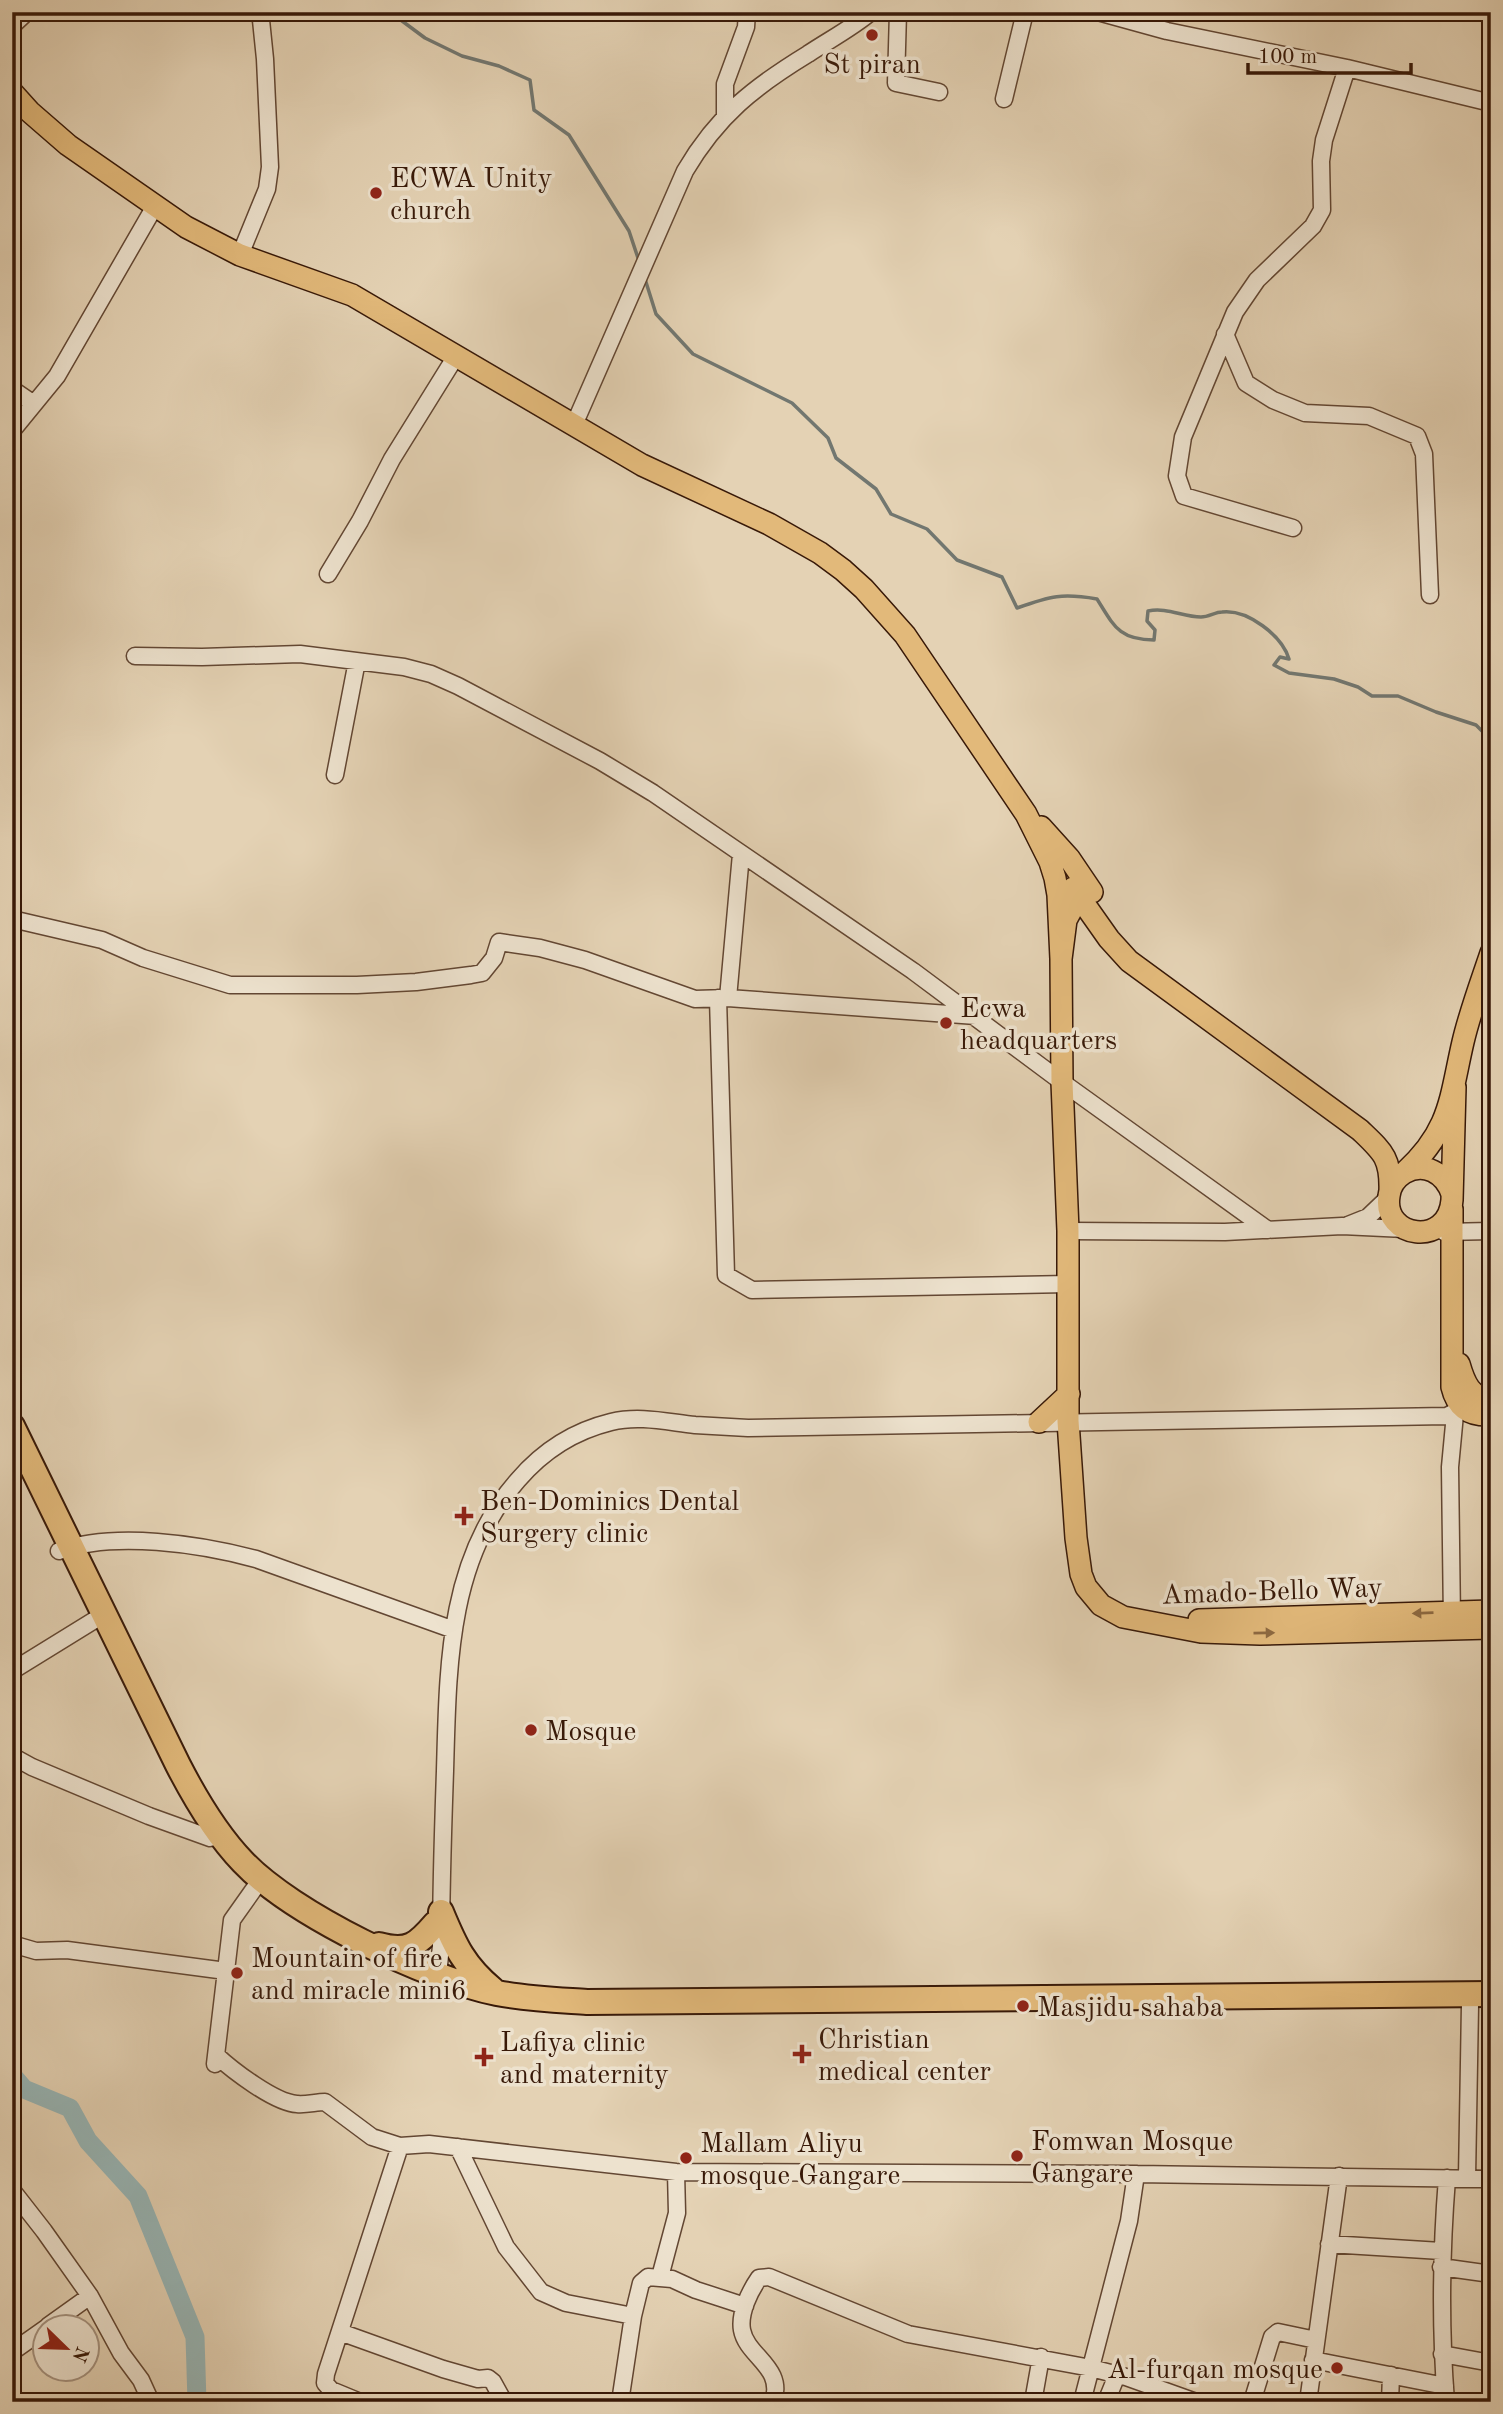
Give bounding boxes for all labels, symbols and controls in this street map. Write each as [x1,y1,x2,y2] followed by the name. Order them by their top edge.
[864,27,880,43] marker: St piran
[1248,32,1410,76] scale bar
[1258,47,1317,68] text: 100 m
[823,52,921,80] place label: St piran
[390,166,553,226] place label: ECWA Unity church
[368,185,384,201] marker: ECWA Unity church
[960,996,1117,1056] place label: Ecwa headquarters
[938,1015,954,1031] marker: Ecwa headquarters
[480,1489,739,1549] place label: Ben-Dominics Dental Surgery clinic
[454,1506,474,1526] marker: Ben-Dominics Dental Surgery clinic
[1161,1575,1383,1611] street label: Amado-Bello Way
[1411,1607,1433,1618] one-way arrow
[1254,1628,1276,1639] one-way arrow
[545,1719,636,1747] place label: Mosque
[523,1722,539,1738] marker: Mosque
[251,1946,467,2006] place label: Mountain of fire and miracle mini6
[229,1965,245,1981] marker: Mountain of fire and miracle mini6
[1037,1995,1224,2023] place label: Masjidu sahaba
[1015,1998,1031,2014] marker: Masjidu sahaba
[818,2027,991,2087] place label: Christian medical center
[500,2030,669,2090] place label: Lafiya clinic and maternity
[792,2044,812,2064] marker: Christian medical center
[474,2047,494,2067] marker: Lafiya clinic and maternity
[1031,2129,1233,2189] place label: Fomwan Mosque Gangare
[700,2131,900,2191] place label: Mallam Aliyu mosque Gangare
[1009,2148,1025,2164] marker: Fomwan Mosque Gangare
[678,2150,694,2166] marker: Mallam Aliyu mosque Gangare
[32,2312,102,2382] north arrow
[68,2343,91,2364] text: N
[1107,2357,1323,2385] place label: Al-furqan mosque
[1329,2360,1345,2376] marker: Al-furqan mosque

